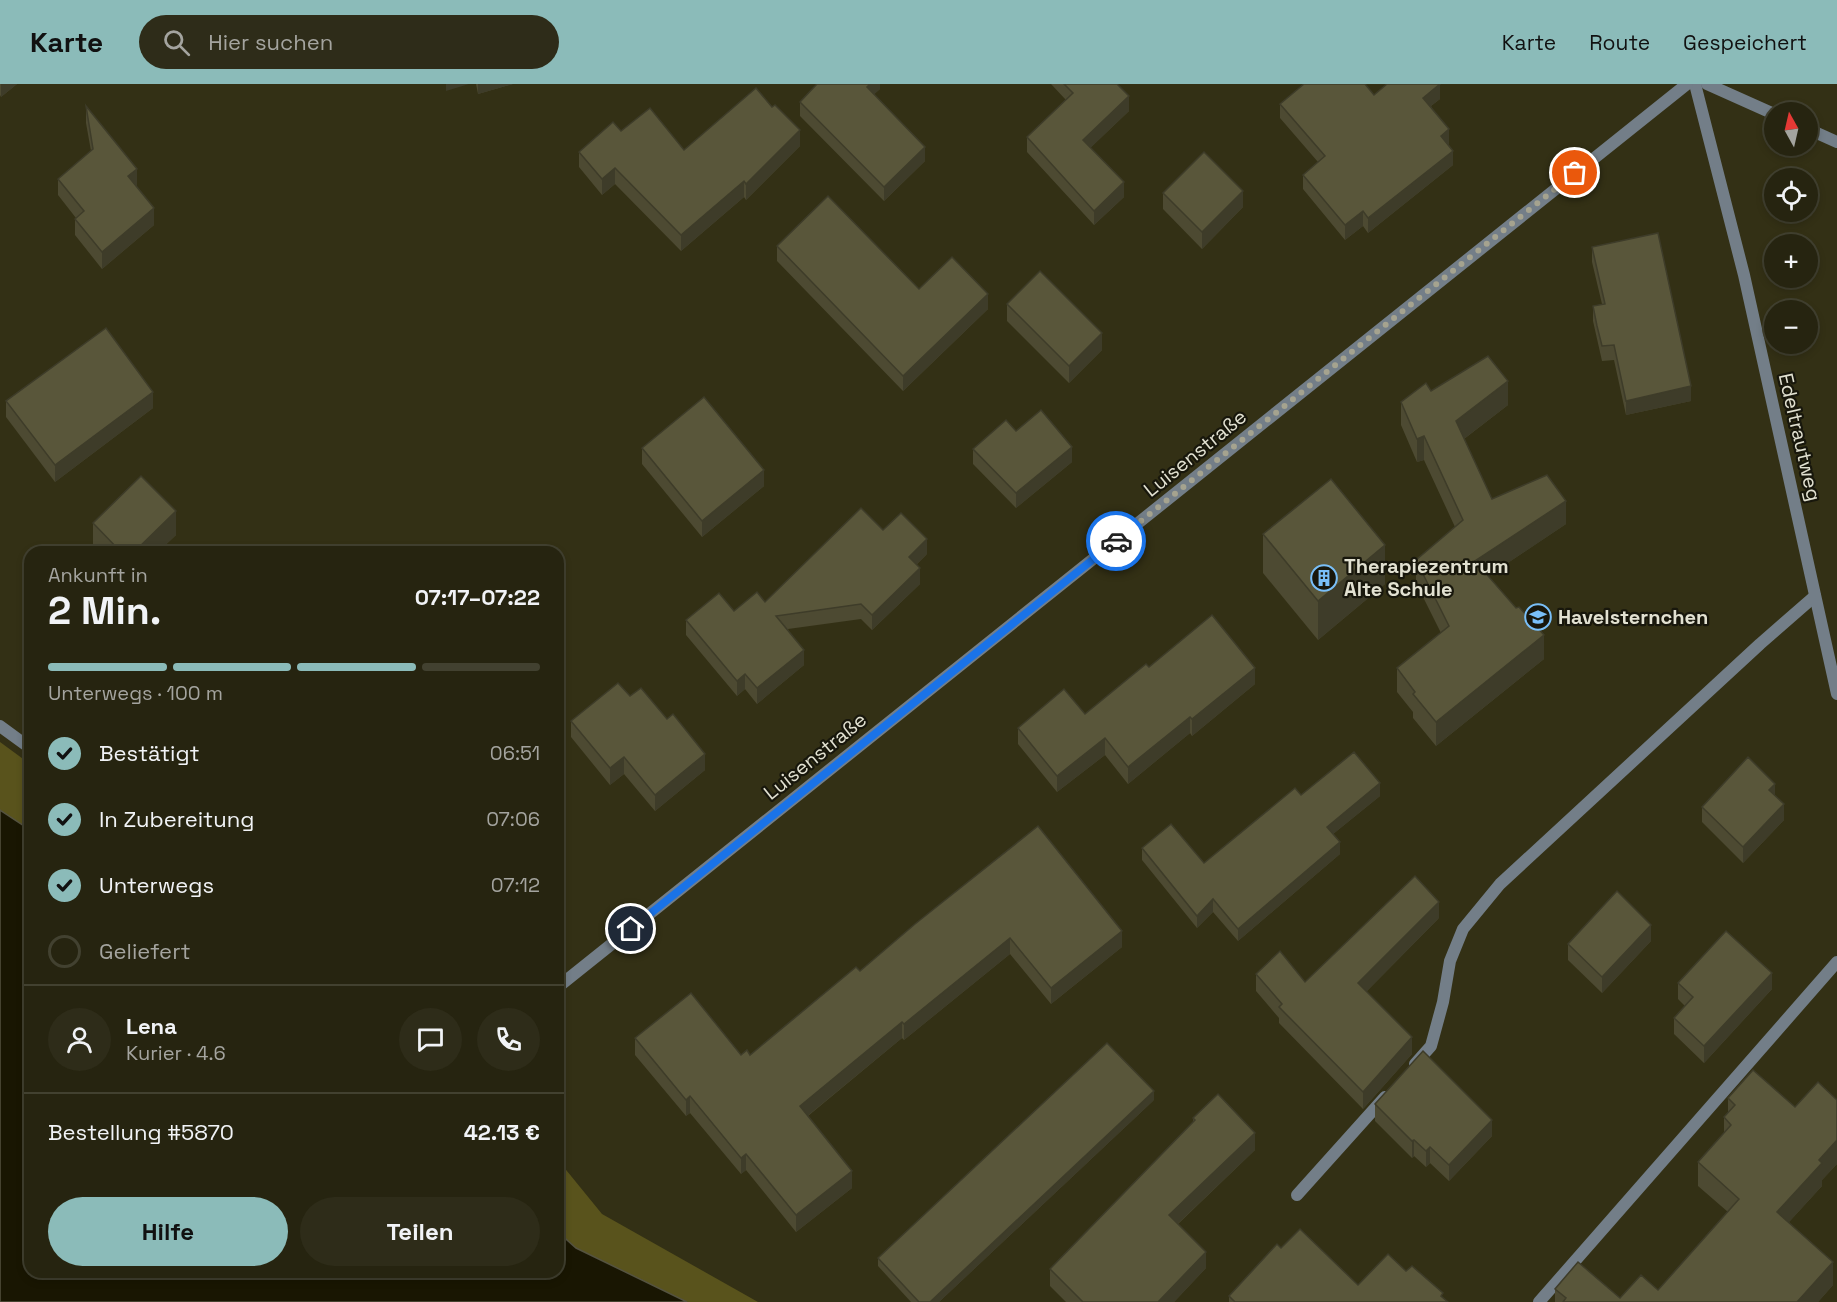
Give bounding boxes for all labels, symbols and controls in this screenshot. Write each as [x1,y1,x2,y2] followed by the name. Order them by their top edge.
[139,15,559,69] search box
[30,24,103,60] text: Karte
[160,26,193,59] icon: search
[208,28,333,56] text: Hier suchen
[1502,29,1556,56] text: Karte
[1589,29,1650,56] text: Route
[1683,29,1807,56] text: Gespeichert
[1764,102,1818,156] north arrow
[1764,102,1818,354] map controls
[1549,147,1600,198] pin
[1558,156,1591,189] icon: bag
[1764,168,1818,222] button: locate
[1764,234,1818,288] button: +
[1764,300,1818,354] button: −
[1773,371,1827,503] street label: Edeltrautweg
[1138,403,1252,503] street label: Luisenstraße
[1086,511,1146,571] courier
[1100,525,1133,558] icon: car
[1344,553,1509,602] place label: Therapiezentrum Alte Schule
[48,562,148,588] text: Ankunft in
[1309,563,1339,593] building icon: Therapiezentrum Alte Schule
[415,583,540,611] text: 07:17–07:22
[48,586,162,635] text: 2 Min.
[1523,602,1553,632] school or university icon: Havelsternchen
[1558,604,1708,630] place label: Havelsternchen
[48,680,223,706] text: Unterwegs · 100 m
[758,706,872,806] street label: Luisenstraße
[48,737,81,770] icon: check
[99,739,200,767] text: Bestätigt
[490,740,540,766] text: 06:51
[48,803,81,836] icon: check
[99,805,254,833] text: In Zubereitung
[486,806,540,832] text: 07:06
[48,869,81,902] icon: check
[99,871,214,899] text: Unterwegs
[491,872,540,898] text: 07:12
[605,903,656,954] pin
[614,912,647,945] icon: home
[99,937,191,965] text: Geliefert
[48,1008,111,1071] button: person
[399,1008,462,1071] button: chat
[477,1008,540,1071] button: phone
[126,1012,177,1040] text: Lena
[126,1040,226,1066] text: Kurier · 4.6
[48,1118,234,1146] text: Bestellung #5870
[464,1118,540,1146] text: 42.13 €
[48,1197,288,1266] button: Hilfe
[300,1197,540,1266] button: Teilen

